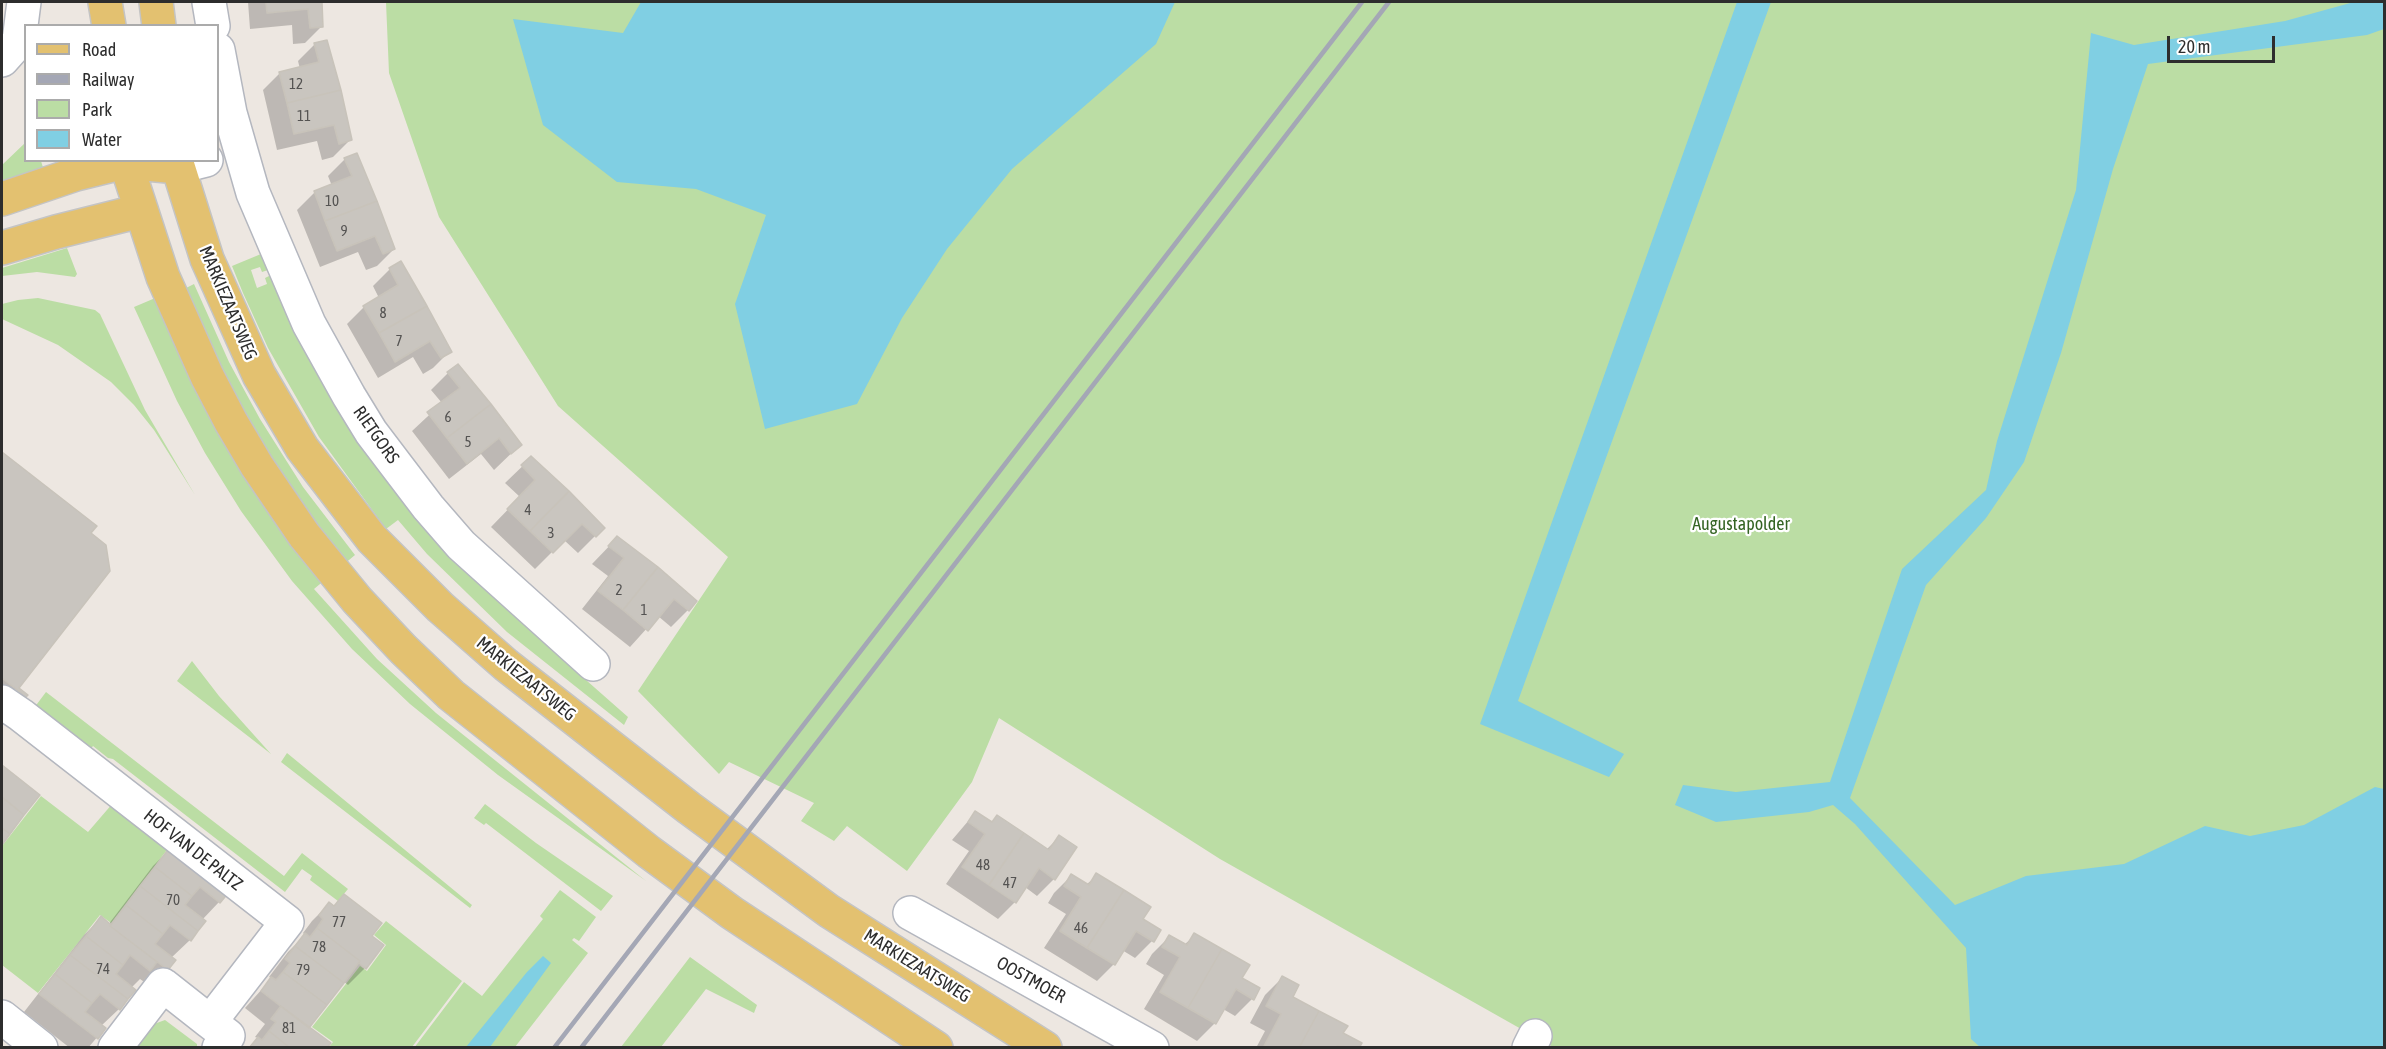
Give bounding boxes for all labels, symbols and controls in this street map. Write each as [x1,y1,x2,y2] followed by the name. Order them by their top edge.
[24,24,219,162] legend
[2170,24,2278,62] scale bar
[2178,36,2210,57] text: 20 m
[82,39,116,60] text: Road
[82,69,134,90] text: Railway
[289,75,303,93] house number: 12
[82,99,112,120] text: Park
[297,107,311,125] house number: 11
[82,129,121,150] text: Water
[325,192,339,210] house number: 10
[340,222,348,240] house number: 9
[194,243,262,363] street label: MARKIEZAATSWEG
[379,304,387,322] house number: 8
[395,332,403,350] house number: 7
[348,402,404,468] street label: RIETGORS
[444,408,452,426] house number: 6
[464,433,472,451] house number: 5
[524,501,532,519] house number: 4
[1692,513,1790,535] park label: Augustapolder
[547,524,555,542] house number: 3
[615,581,623,599] house number: 2
[640,601,648,619] house number: 1
[472,632,580,726] street label: MARKIEZAATSWEG
[139,805,247,895] street label: HOF VAN DE PALTZ
[976,856,990,874] house number: 48
[1003,874,1017,892] house number: 47
[166,891,180,909] house number: 70
[332,913,346,931] house number: 77
[1074,919,1088,937] house number: 46
[860,925,974,1007] street label: MARKIEZAATSWEG
[312,938,326,956] house number: 78
[993,952,1069,1008] street label: OOSTMOER
[96,960,110,978] house number: 74
[296,961,310,979] house number: 79
[282,1019,296,1037] house number: 81

